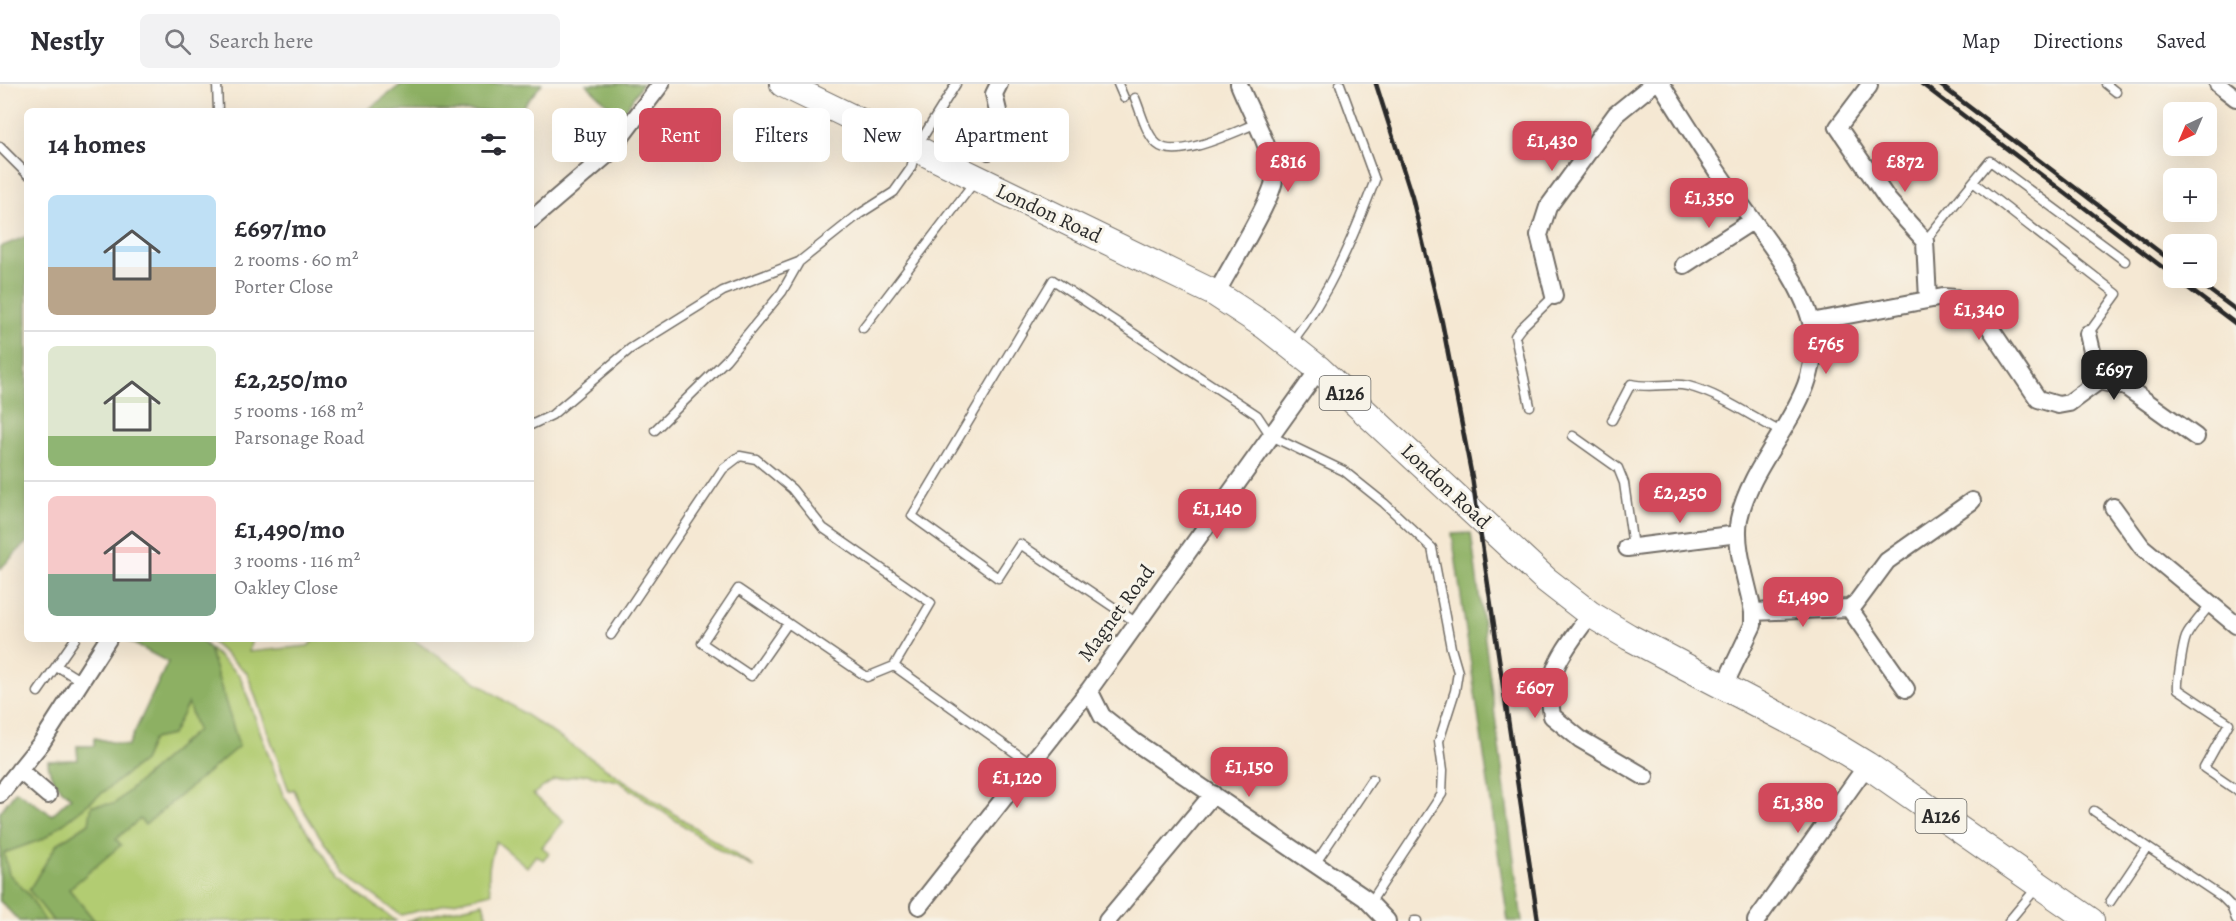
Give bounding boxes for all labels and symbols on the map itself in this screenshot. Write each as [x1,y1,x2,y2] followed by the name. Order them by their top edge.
[2163,102,2217,156] north arrow
[1503,121,1601,172] pin: £1,430
[1252,142,1324,193] pin: £816
[1869,142,1941,193] pin: £872
[992,176,1107,250] street label: London Road
[1660,178,1758,229] pin: £1,350
[1930,290,2028,341] pin: £1,340
[1790,324,1862,375] pin: £765
[2078,350,2150,401] pin: £697
[1320,376,1370,410] road number: A126
[1395,437,1498,536] street label: London Road
[1631,473,1729,524] pin: £2,250
[1168,489,1266,540] pin: £1,140
[1071,558,1161,667] street label: Magnet Road
[1754,577,1852,628] pin: £1,490
[1499,668,1571,719] pin: £607
[1200,747,1298,798] pin: £1,150
[968,758,1066,809] pin: £1,120
[1749,783,1847,834] pin: £1,380
[1916,799,1966,833] road number: A126

